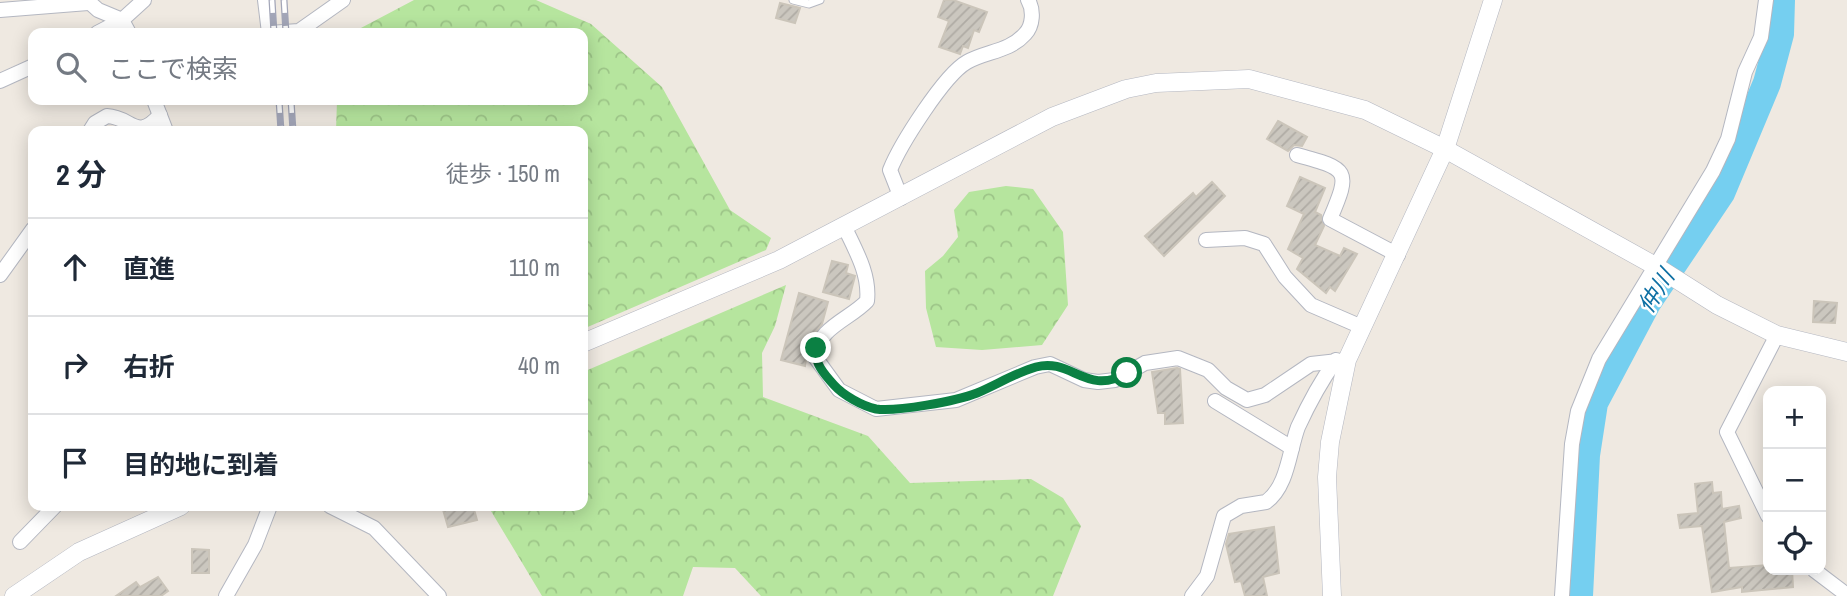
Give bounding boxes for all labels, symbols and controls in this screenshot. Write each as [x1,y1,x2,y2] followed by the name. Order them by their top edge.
[28,28,588,105] search box
[52,48,90,86] icon: search
[108,51,238,86] text: ここで検索
[56,154,107,194] text: 2 分
[446,158,560,189] text: 徒歩 · 150 m
[56,248,94,286] icon: ahead
[123,251,175,286] text: 直進
[509,252,560,283] text: 110 m
[1630,260,1682,318] water label: 仲川
[800,332,831,363] route end
[56,346,94,384] icon: right
[123,349,175,384] text: 右折
[518,350,560,381] text: 40 m
[1111,357,1142,388] route start
[1763,386,1826,575] map controls
[1763,386,1826,449] button: +
[56,444,94,482] icon: arrive
[123,447,279,482] text: 目的地に到着
[1763,449,1826,512] button: −
[1763,512,1826,575] button: locate

